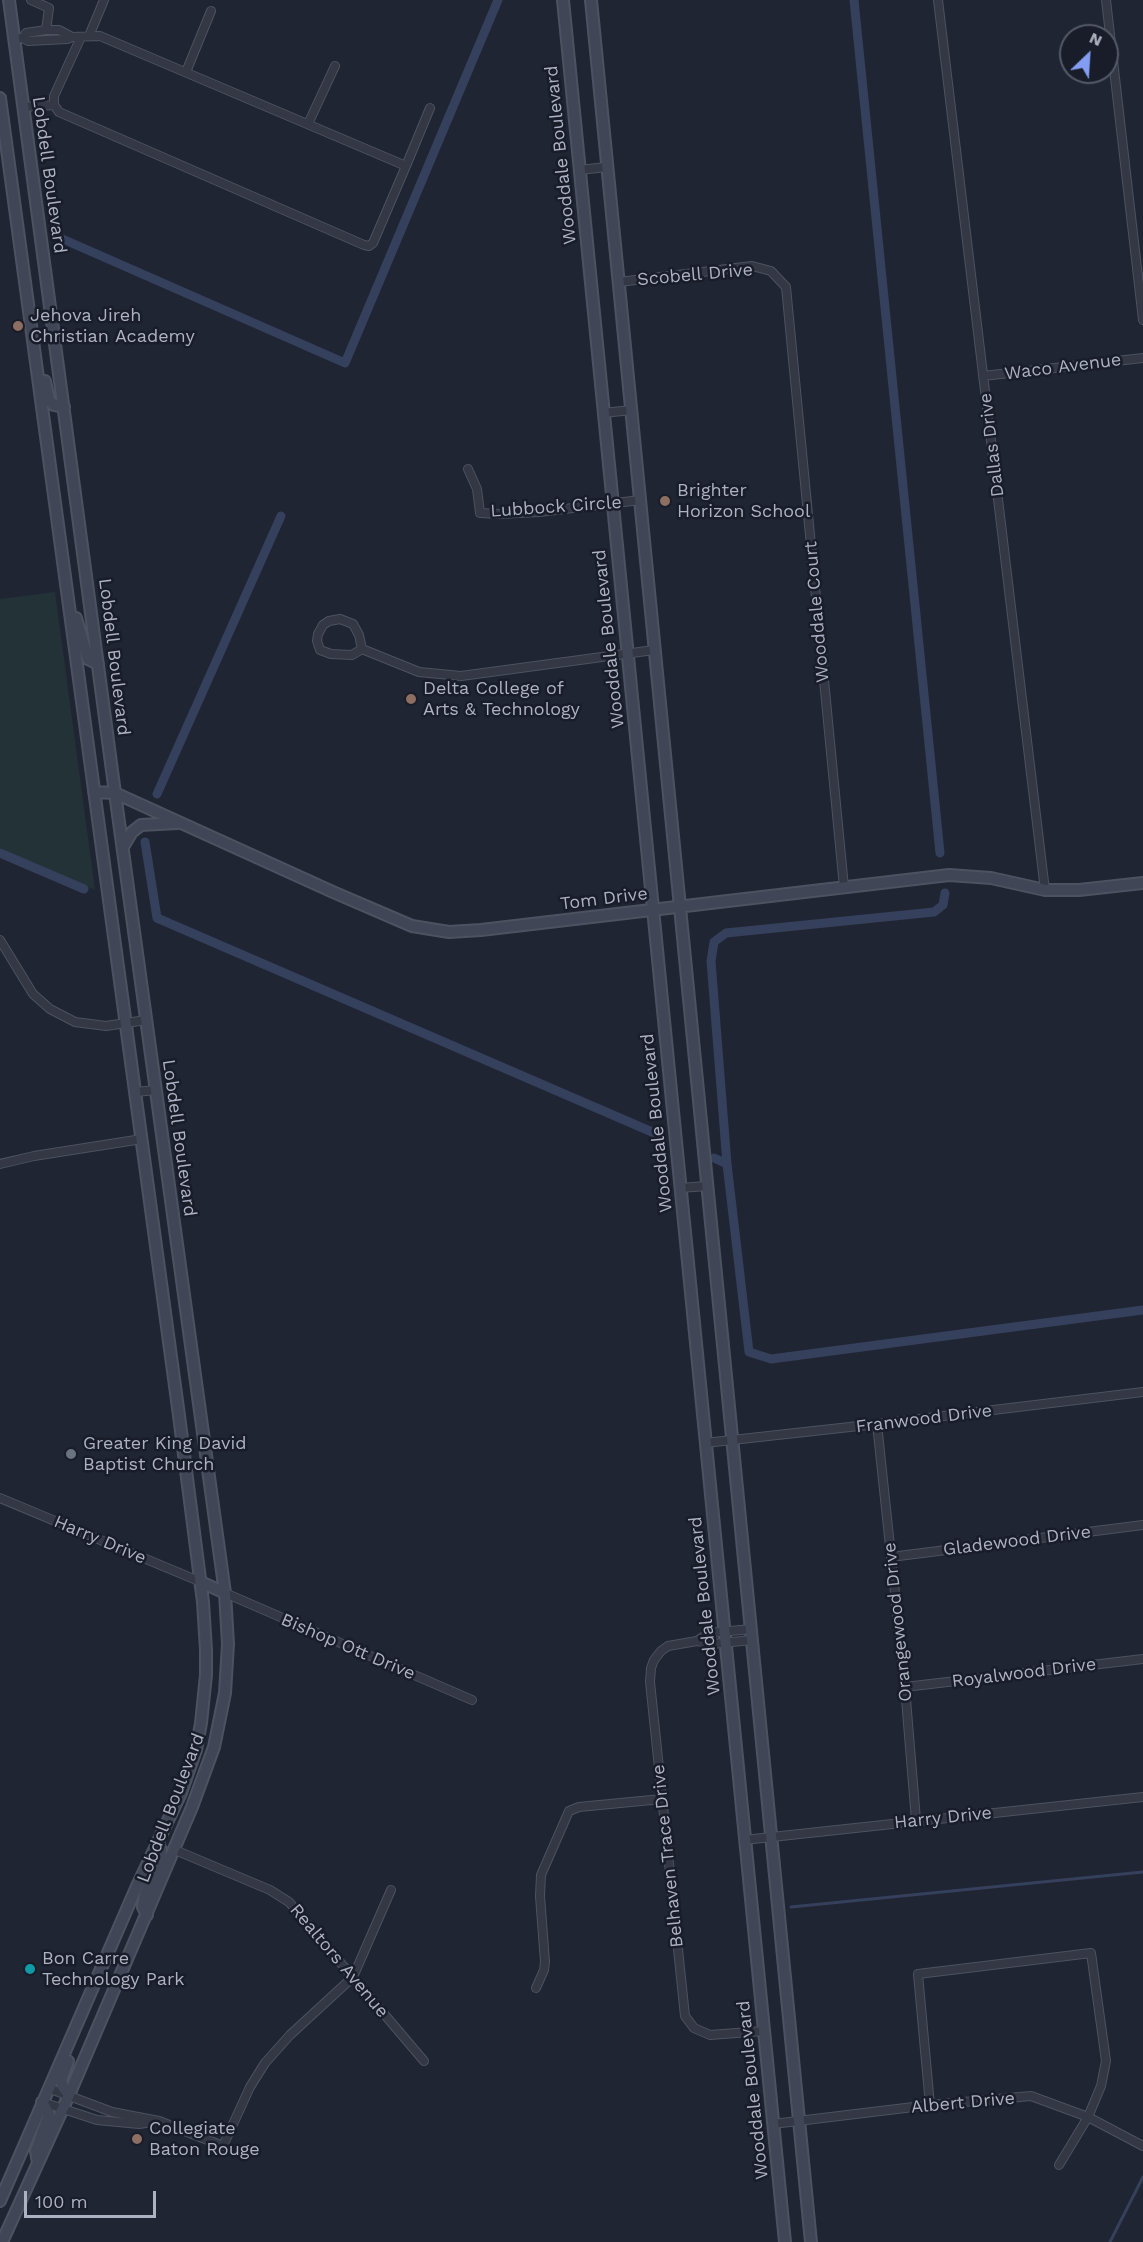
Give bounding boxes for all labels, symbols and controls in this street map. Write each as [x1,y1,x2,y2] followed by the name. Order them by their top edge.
[1059,24,1119,84] north arrow
[1087,28,1105,50] text: N
[541,64,581,246] street label: Wooddale Boulevard
[27,95,71,255] street label: Lobdell Boulevard
[636,259,754,291] street label: Scobell Drive
[30,305,195,348] place label: Jehova Jireh Christian Academy
[11,319,25,333] marker: Jehova Jireh Christian Academy
[1003,349,1123,385] street label: Waco Avenue
[975,392,1009,498] street label: Dallas Drive
[677,480,810,522] place label: Brighter Horizon School
[490,492,622,522] street label: Lubbock Circle
[658,494,672,508] marker: Brighter Horizon School
[800,540,834,684] street label: Wooddale Court
[589,548,629,730] street label: Wooddale Boulevard
[94,577,134,737] street label: Lobdell Boulevard
[423,678,580,720] place label: Delta College of Arts & Technology
[404,692,418,706] marker: Delta College of Arts & Technology
[559,883,649,915] street label: Tom Drive
[637,1032,677,1214] street label: Wooddale Boulevard
[157,1058,201,1218] street label: Lobdell Boulevard
[855,1400,993,1438] street label: Franwood Drive
[83,1433,246,1476] place label: Greater King David Baptist Church
[64,1447,78,1461] marker: Greater King David Baptist Church
[51,1511,149,1569] street label: Harry Drive
[685,1515,725,1697] street label: Wooddale Boulevard
[942,1521,1092,1561] street label: Gladewood Drive
[879,1541,917,1703] street label: Orangewood Drive
[278,1609,418,1685] street label: Bishop Ott Drive
[951,1653,1097,1693] street label: Royalwood Drive
[133,1730,209,1886] street label: Lobdell Boulevard
[648,1763,688,1949] street label: Belhaven Trace Drive
[893,1802,993,1834] street label: Harry Drive
[285,1900,393,2022] street label: Realtors Avenue
[42,1948,184,1990] place label: Bon Carre Technology Park
[23,1962,37,1976] marker: Bon Carre Technology Park
[733,1999,773,2181] street label: Wooddale Boulevard
[910,2088,1016,2118] street label: Albert Drive
[149,2118,260,2160] place label: Collegiate Baton Rouge
[130,2132,144,2146] marker: Collegiate Baton Rouge
[27,2179,159,2217] scale bar
[35,2191,88,2212] text: 100 m

